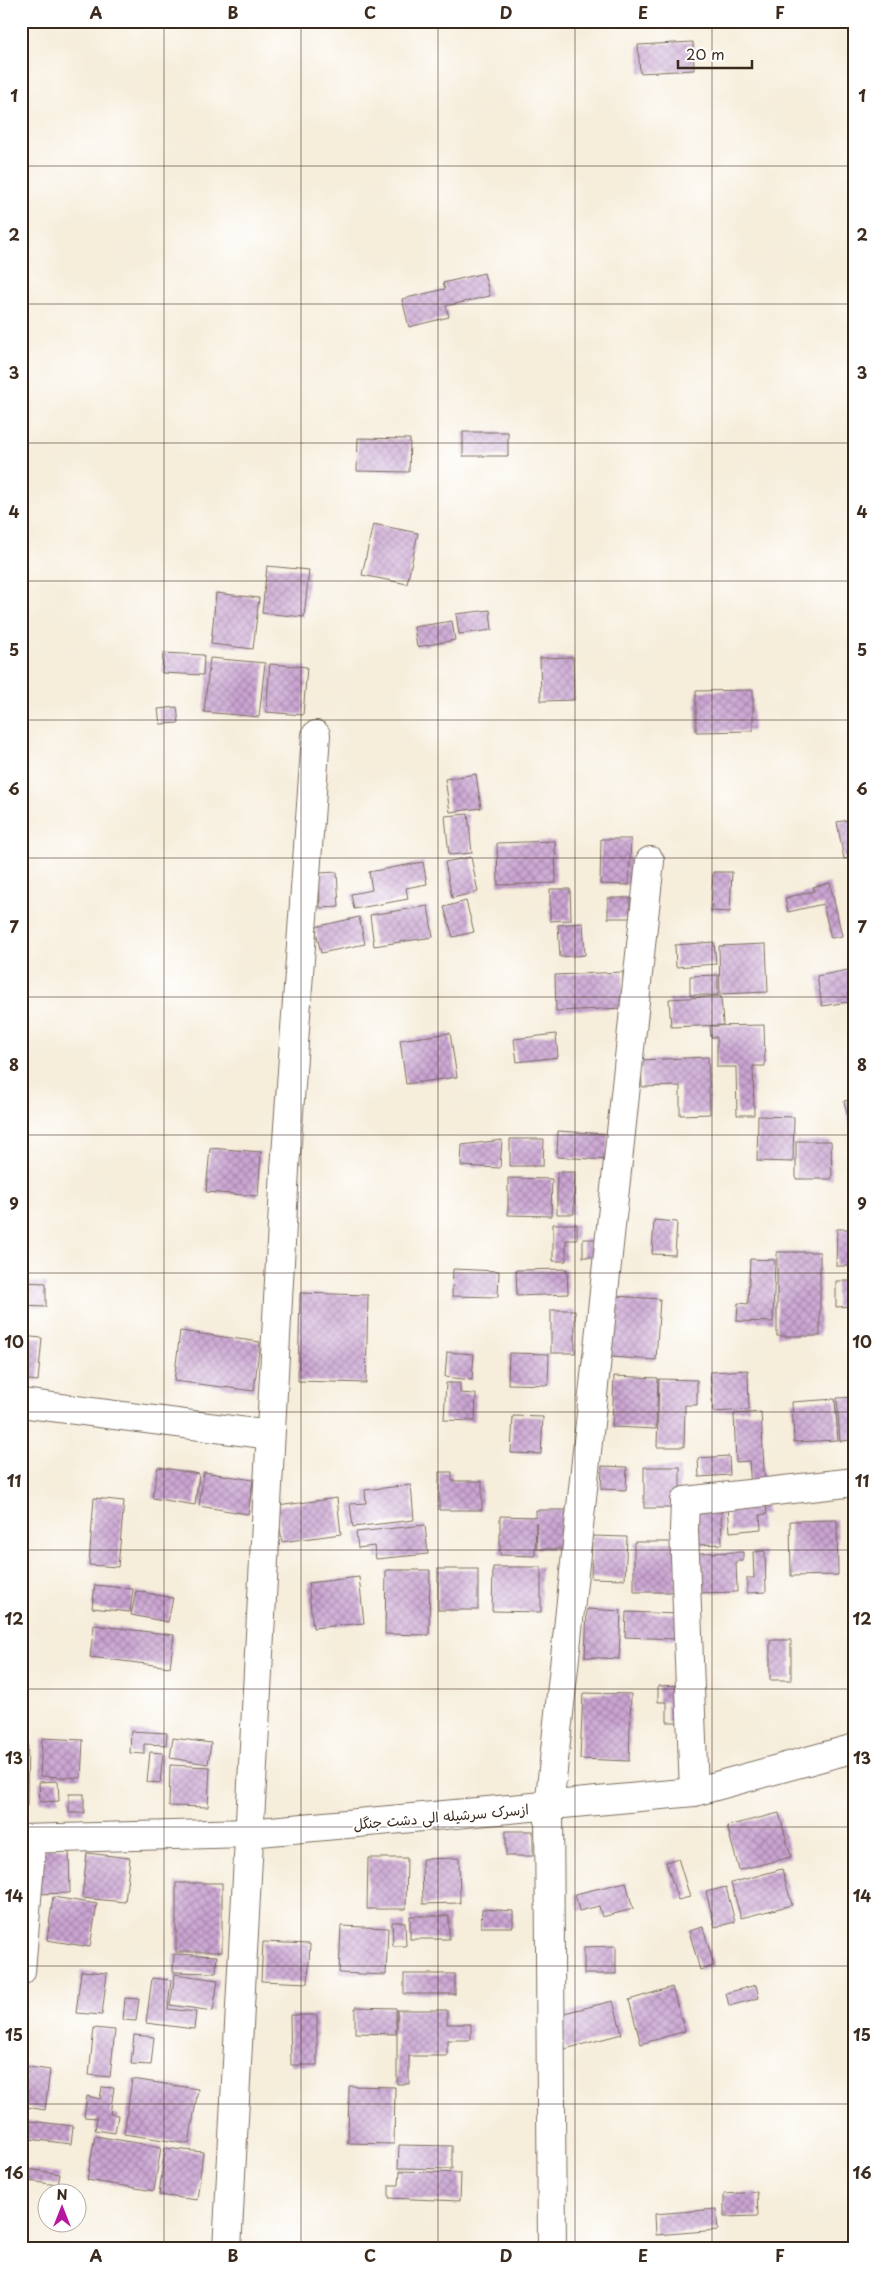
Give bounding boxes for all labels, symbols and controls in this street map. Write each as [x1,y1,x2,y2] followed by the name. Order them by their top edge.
[90,0,103,24] text: A
[228,0,239,24] text: B
[364,0,376,24] text: C
[500,0,512,24] text: D
[638,0,648,24] text: E
[775,0,785,24] text: F
[678,38,752,70] scale bar
[686,42,725,65] text: 20 m
[10,83,18,107] text: 1
[858,83,866,107] text: 1
[8,222,20,246] text: 2
[856,222,868,246] text: 2
[9,360,19,384] text: 3
[857,360,867,384] text: 3
[9,499,20,523] text: 4
[857,499,868,523] text: 4
[9,637,19,661] text: 5
[857,637,867,661] text: 5
[8,776,20,800] text: 6
[856,776,868,800] text: 6
[9,914,19,938] text: 7
[857,914,867,938] text: 7
[9,1052,19,1076] text: 8
[857,1052,867,1076] text: 8
[9,1191,19,1215] text: 9
[857,1191,867,1215] text: 9
[4,1329,24,1353] text: 10
[852,1329,872,1353] text: 10
[7,1468,21,1492] text: 11
[855,1468,869,1492] text: 11
[5,1606,23,1630] text: 12
[853,1606,871,1630] text: 12
[5,1745,23,1769] text: 13
[853,1745,871,1769] text: 13
[352,1798,530,1835] street label: ازسرک سرشیله الی دشت جنگل
[5,1883,23,1907] text: 14
[853,1883,871,1907] text: 14
[5,2022,23,2046] text: 15
[853,2022,871,2046] text: 15
[5,2160,23,2184] text: 16
[853,2160,871,2184] text: 16
[38,2182,88,2232] north arrow
[56,2184,68,2205] text: N
[90,2243,103,2267] text: A
[228,2243,239,2267] text: B
[364,2243,376,2267] text: C
[500,2243,512,2267] text: D
[638,2243,648,2267] text: E
[775,2243,785,2267] text: F

